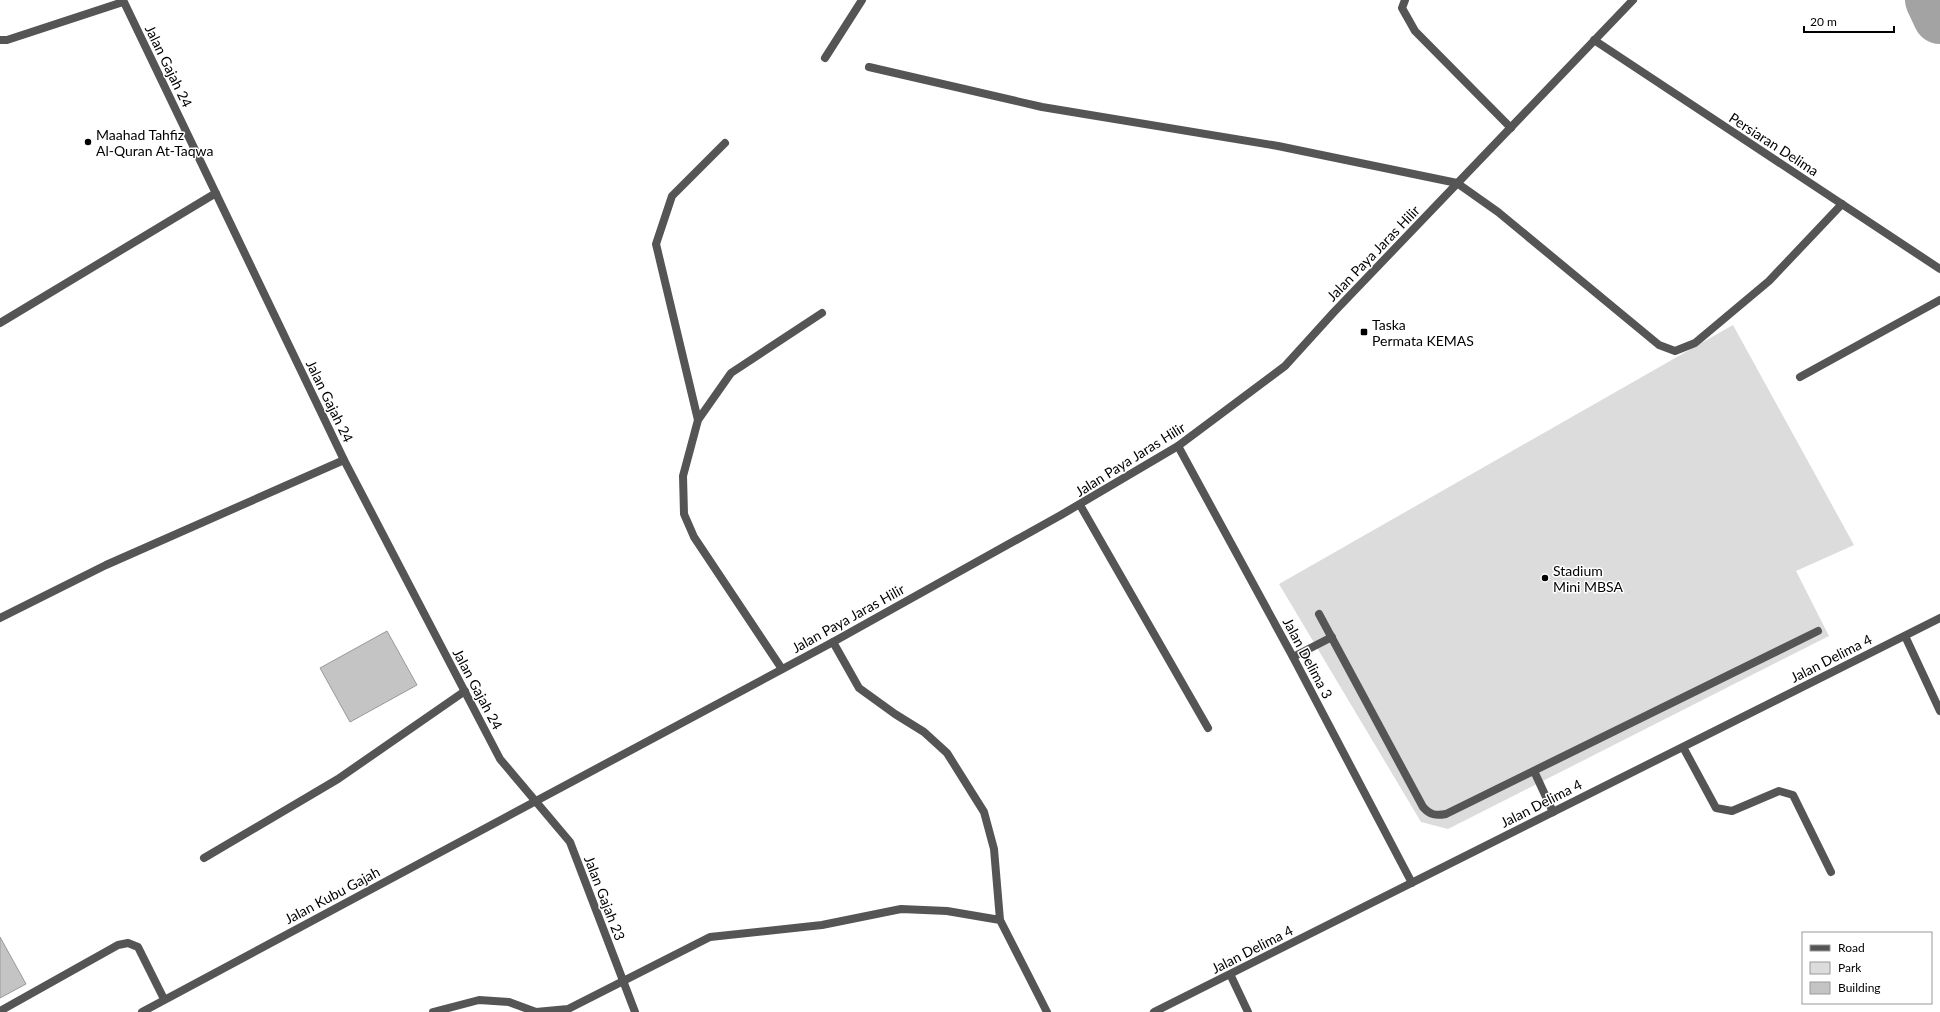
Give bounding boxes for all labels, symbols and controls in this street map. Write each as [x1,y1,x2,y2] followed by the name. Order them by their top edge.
[1804,8,1894,34] scale bar
[1810,14,1837,29] text: 20 m
[142,22,196,110] street label: Jalan Gajah 24
[1726,109,1822,179] street label: Persiaran Delima
[96,126,214,159] place label: Maahad Tahfiz Al-Quran At-Taqwa
[83,137,93,147] marker: Maahad Tahfiz Al-Quran At-Taqwa
[1323,202,1423,304] street label: Jalan Paya Jaras Hilir
[1372,316,1474,349] place label: Taska Permata KEMAS
[1359,327,1369,337] marker: Taska Permata KEMAS
[303,357,357,445] street label: Jalan Gajah 24
[1072,418,1188,500] street label: Jalan Paya Jaras Hilir
[1553,562,1623,595] place label: Stadium Mini MBSA
[1540,573,1550,583] marker: Stadium Mini MBSA
[789,580,907,656] street label: Jalan Paya Jaras Hilir
[1280,615,1336,701] street label: Jalan Delima 3
[1787,630,1875,686] street label: Jalan Delima 4
[450,646,506,732] street label: Jalan Gajah 24
[1497,775,1585,831] street label: Jalan Delima 4
[581,853,629,943] street label: Jalan Gajah 23
[281,863,383,927] street label: Jalan Kubu Gajah
[1208,921,1296,977] street label: Jalan Delima 4
[1802,932,1932,1004] legend
[1838,940,1865,955] text: Road
[1838,960,1862,975] text: Park
[1838,980,1881,995] text: Building

